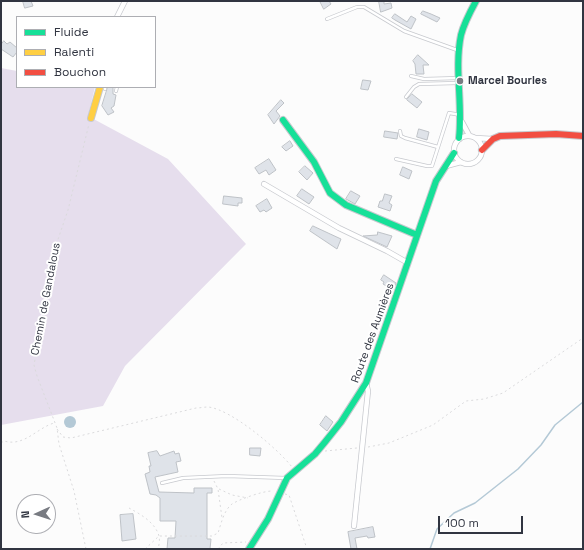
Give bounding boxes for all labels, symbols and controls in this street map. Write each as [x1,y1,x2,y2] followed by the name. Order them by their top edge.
[16,16,156,88] legend
[54,24,89,40] text: Fluide
[54,44,94,60] text: Ralenti
[54,64,106,80] text: Bouchon
[468,74,547,88] place label: Marcel Bourles
[455,76,465,86] marker: Marcel Bourles
[29,242,63,356] street label: Chemin de Gandalous
[349,281,397,385] street label: Route des Aumières
[16,494,56,534] north arrow
[440,508,525,534] scale bar
[18,511,32,519] text: N
[445,515,479,531] text: 100 m

